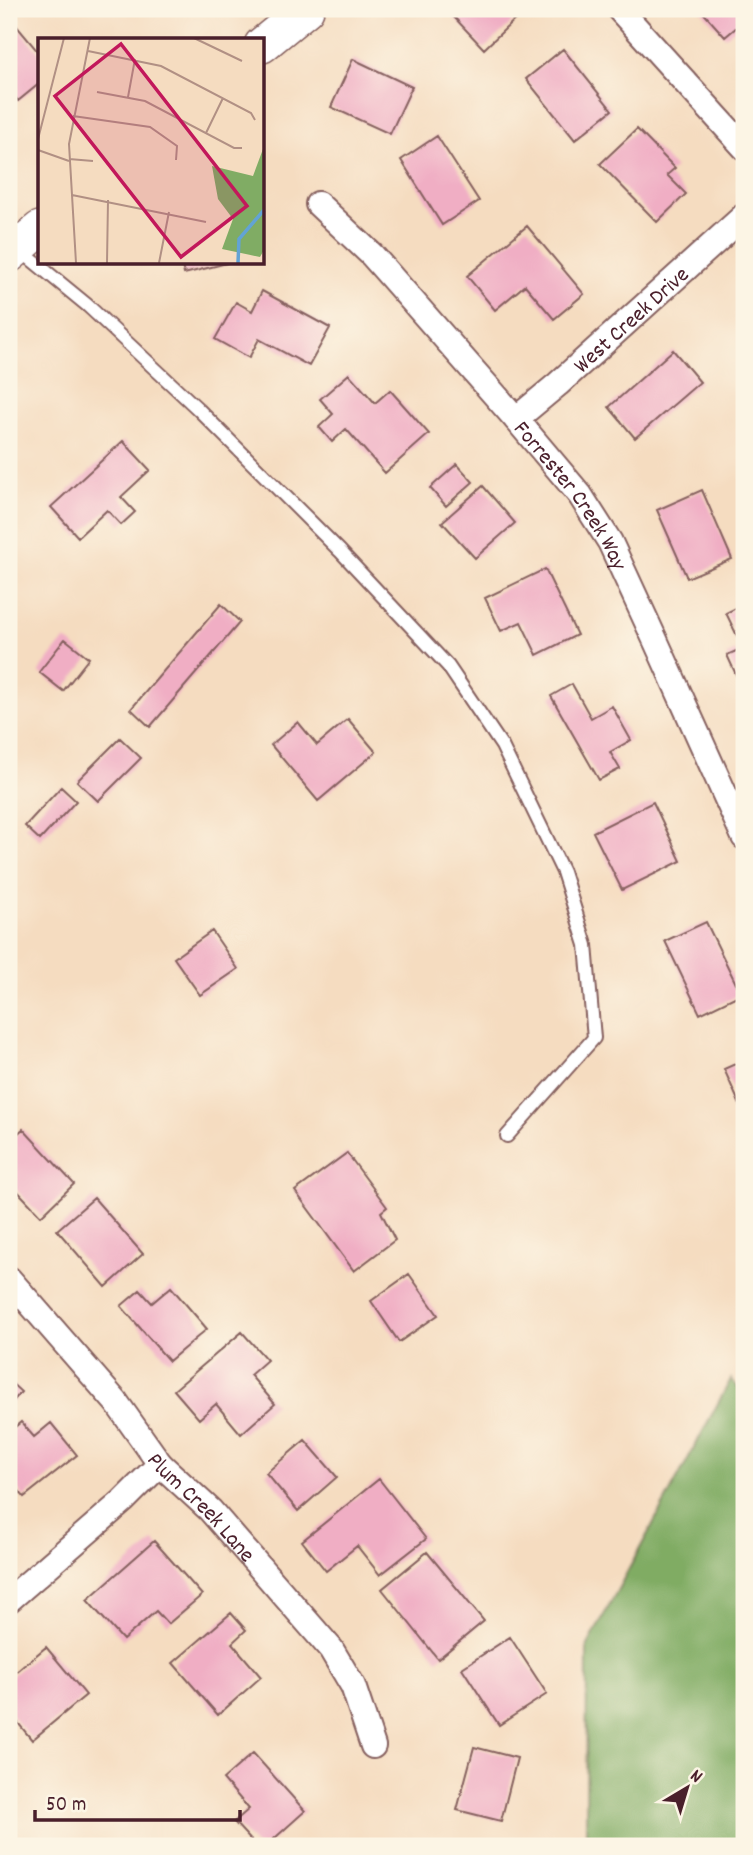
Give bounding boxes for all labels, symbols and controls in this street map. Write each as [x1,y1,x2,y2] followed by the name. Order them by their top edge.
[38,38,264,264] inset map
[567,260,698,383] street label: West Creek Drive
[504,415,634,577] street label: Forrester Creek Way
[137,1447,261,1571] street label: Plum Creek Lane
[652,1754,722,1824] north arrow
[683,1764,707,1791] text: N
[35,1778,240,1822] scale bar
[46,1791,86,1821] text: 50 m

